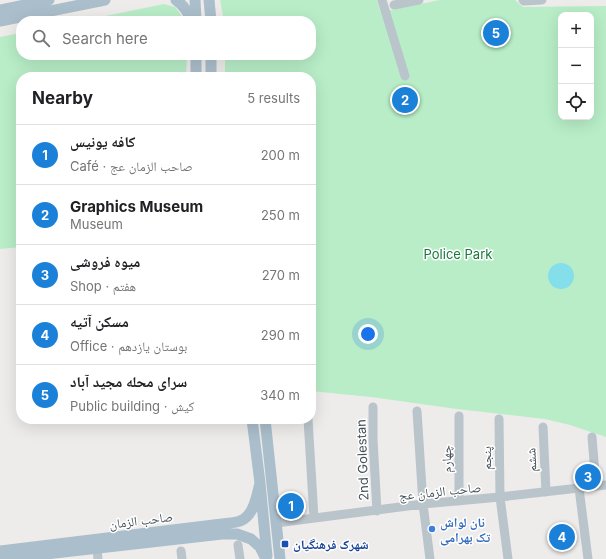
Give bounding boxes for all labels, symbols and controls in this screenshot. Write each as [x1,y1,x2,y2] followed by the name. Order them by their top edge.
[558,12,594,120] map controls
[558,12,594,48] button: +
[16,16,316,60] search box
[483,18,509,48] pin: 5
[30,27,52,49] icon: search
[62,29,148,48] text: Search here
[558,48,594,84] button: −
[558,84,594,120] button: locate
[392,85,418,115] pin: 2
[32,88,93,108] text: Nearby
[247,90,300,106] text: 5 results
[70,132,136,151] text: کافه یونیس
[42,147,48,163] text: 1
[261,147,300,163] text: 200 m
[70,158,193,174] text: Café · صاحب الزمان عج
[70,197,203,216] text: Graphics Museum
[41,207,49,223] text: 2
[261,207,300,223] text: 250 m
[70,216,123,232] text: Museum
[424,246,492,262] park label: Police Park
[70,252,140,271] text: میوه فروشی
[41,267,49,283] text: 3
[262,267,300,283] text: 270 m
[70,278,136,294] text: Shop · هفتم
[70,312,129,331] text: مسکن آتیه
[358,324,378,344] your location
[41,327,49,343] text: 4
[261,327,300,343] text: 290 m
[70,338,187,354] text: Office · بوستان یازدهم
[70,372,187,391] text: سرای محله مجید آباد
[41,387,49,403] text: 5
[260,387,300,403] text: 340 m
[70,398,194,414] text: Public building · کیش
[353,419,371,501] street label: 2nd Golestan
[438,445,455,473] street label: چهارم
[478,446,495,470] street label: پنجم
[522,448,541,472] street label: ششم
[575,462,601,492] pin: 3
[398,479,482,505] street label: صاحب الزمان عج
[278,491,304,521] pin: 1
[108,508,174,533] street label: صاحب الزمان
[440,514,491,546] place label: نان‌ لواش‌ تک‌ بهرامی
[549,522,575,552] pin: 4
[427,524,437,534] marker: نان‌ لواش‌ تک‌ بهرامی
[293,536,369,552] place label: شهرک فرهنگیان
[280,539,290,549] marker: شهرک فرهنگیان

